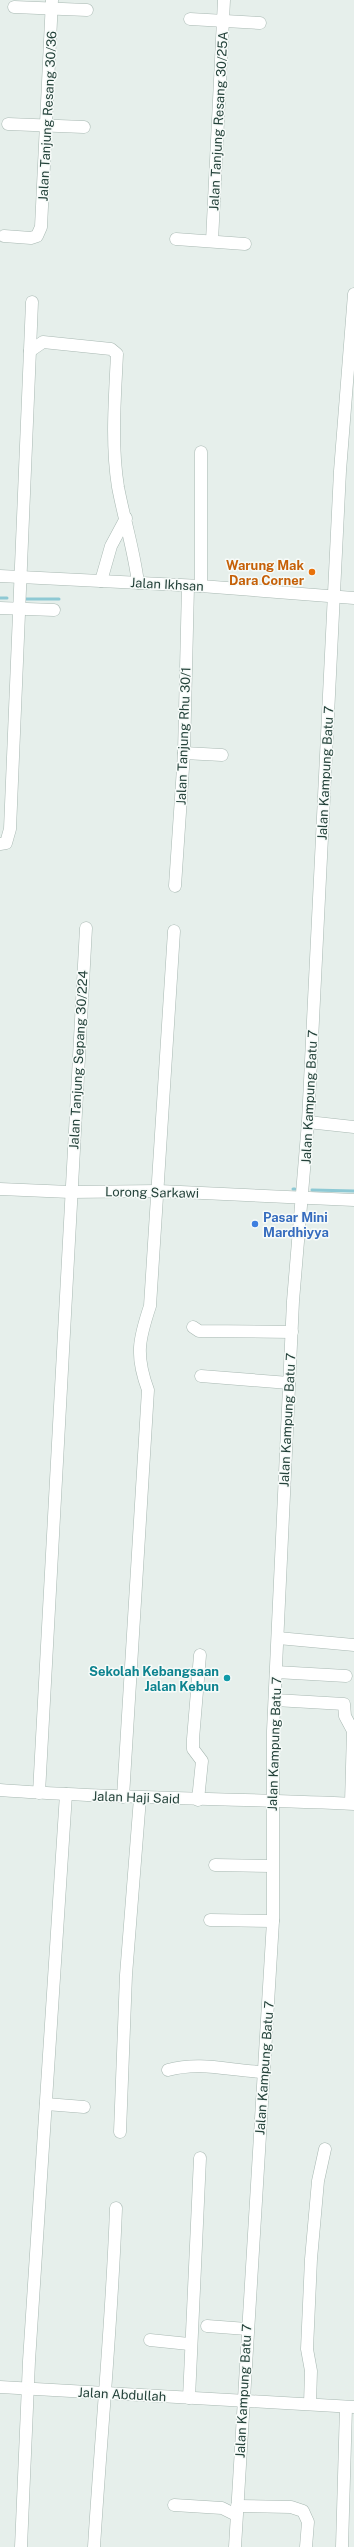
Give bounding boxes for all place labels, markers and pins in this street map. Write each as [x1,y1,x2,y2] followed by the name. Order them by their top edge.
[226,558,305,588] place label: Warung Mak Dara Corner
[307,567,317,577] marker: Warung Mak Dara Corner
[263,1210,329,1240] place label: Pasar Mini Mardhiyya
[250,1219,260,1229] marker: Pasar Mini Mardhiyya
[89,1664,219,1694] place label: Sekolah Kebangsaan Jalan Kebun
[222,1673,232,1683] marker: Sekolah Kebangsaan Jalan Kebun

